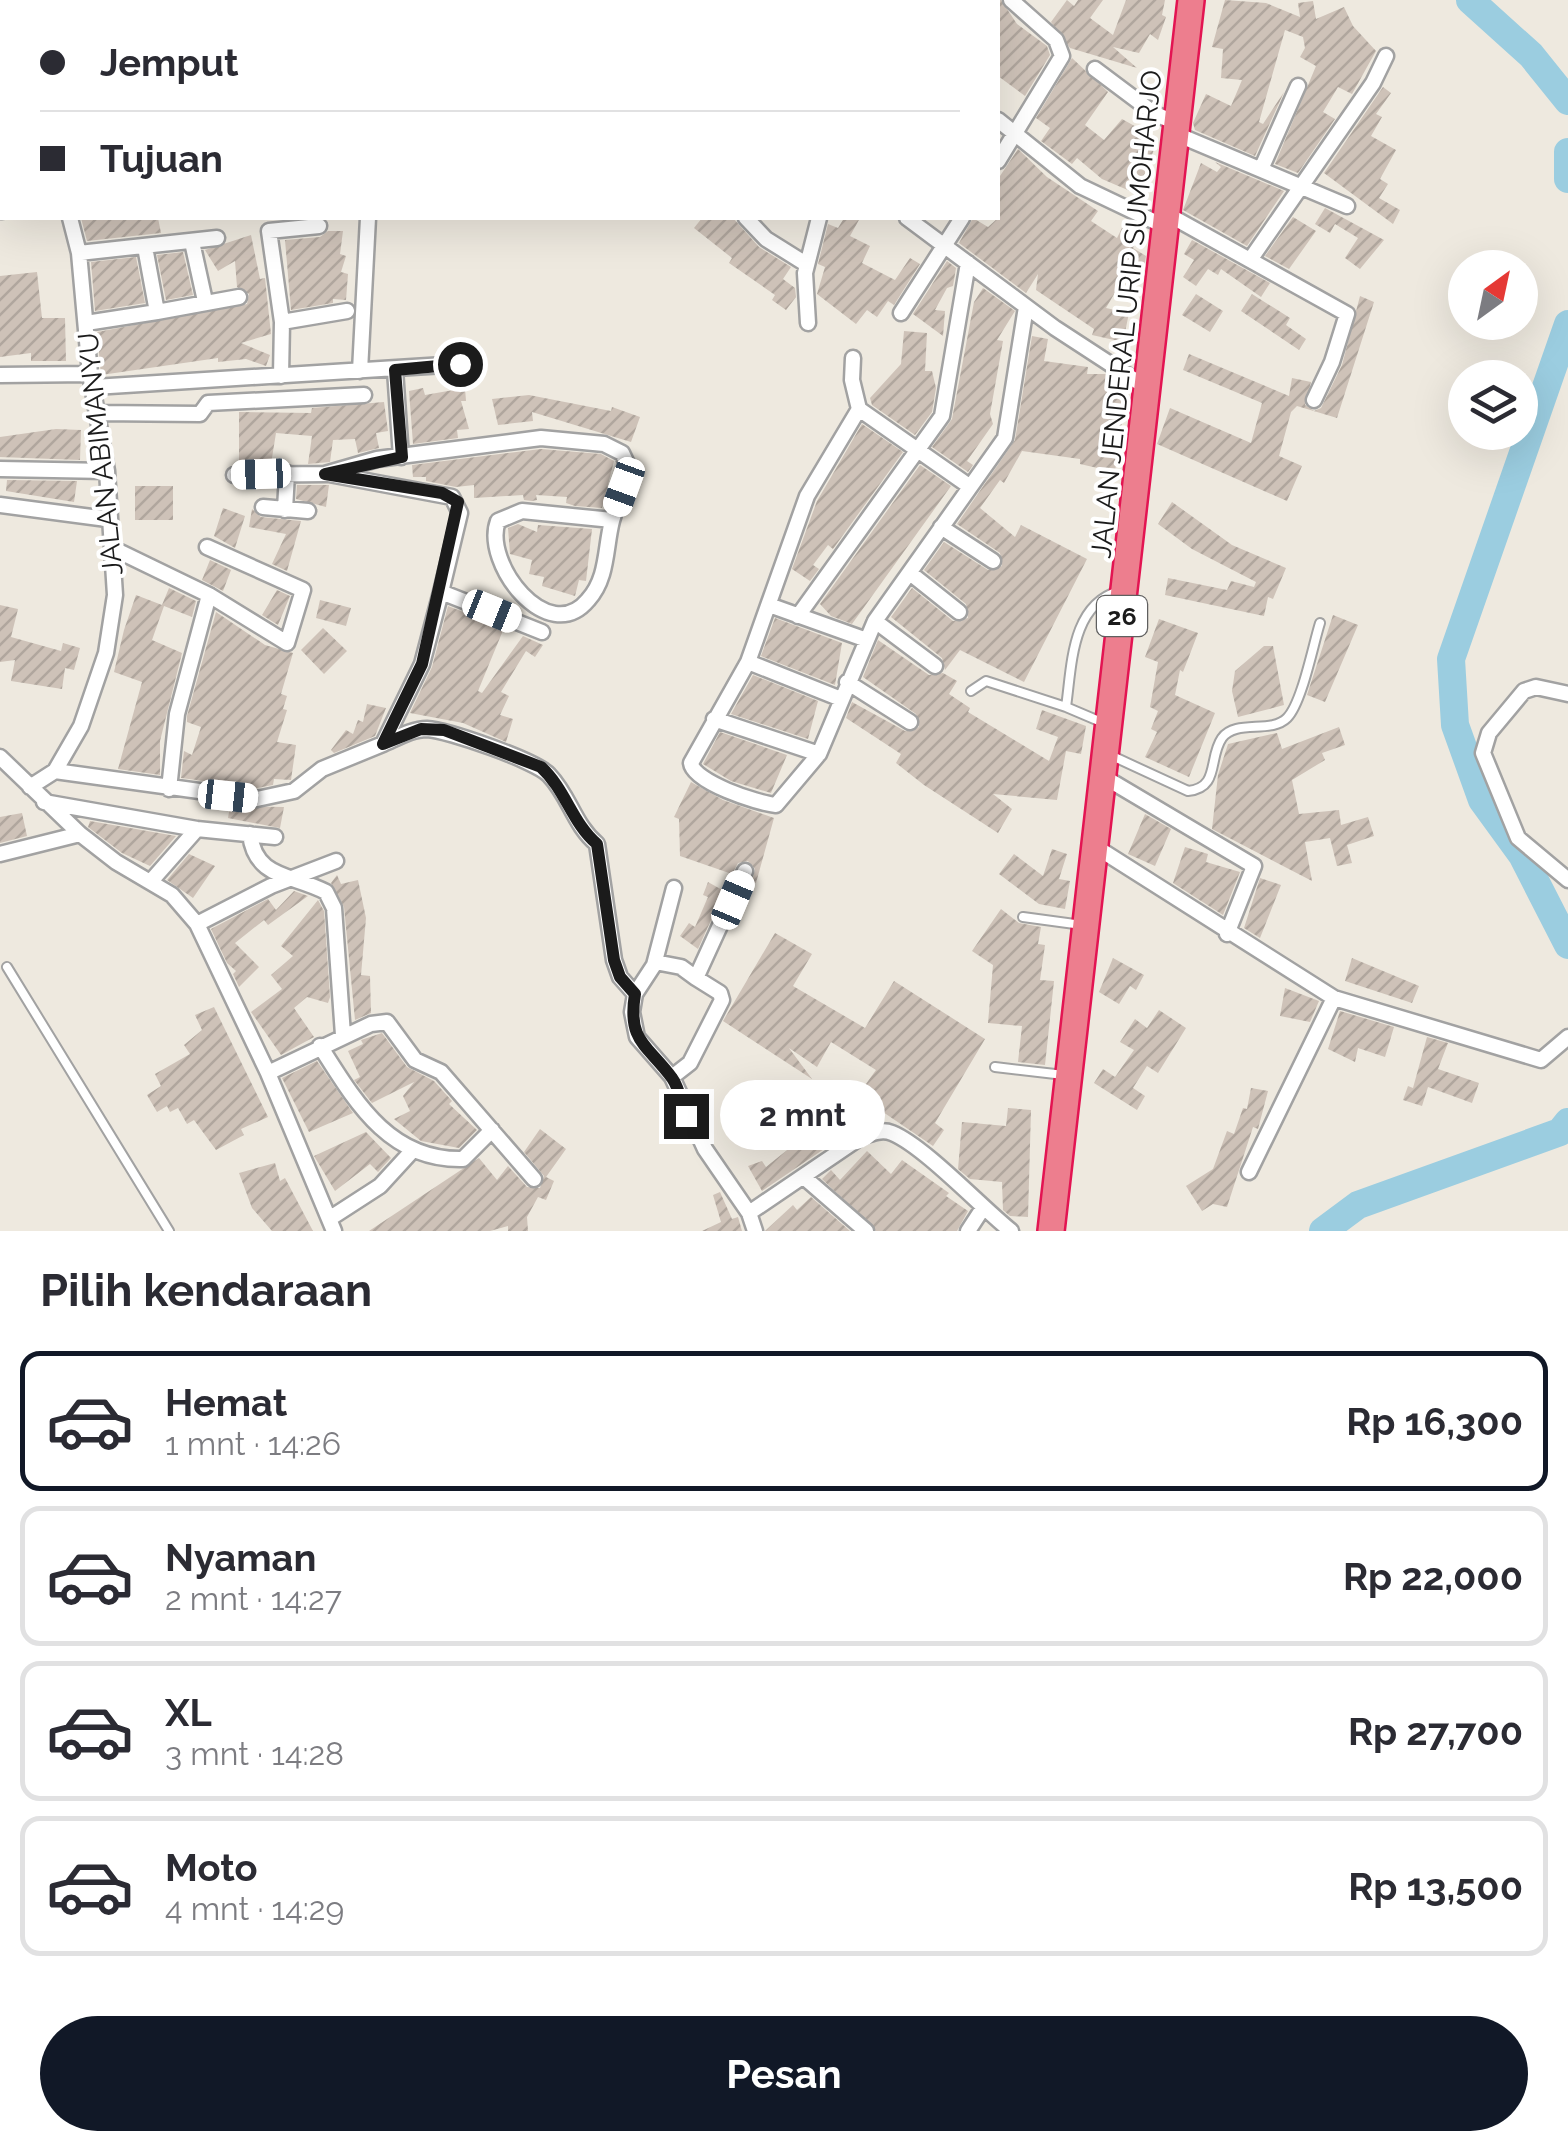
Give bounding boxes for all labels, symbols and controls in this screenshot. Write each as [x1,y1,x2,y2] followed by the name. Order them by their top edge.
[100,40,239,85] text: Jemput
[1084,68,1169,560] street label: JALAN JENDERAL URIP SUMOHARJO
[100,136,223,181] text: Tujuan
[1448,250,1538,340] north arrow
[1448,250,1538,450] map controls
[71,331,130,577] street label: JALAN ABIMANYU
[438,342,483,387] route start
[1448,360,1538,450] button: layers
[600,454,648,520] car
[230,458,292,490] car
[459,586,525,636] car
[1097,596,1147,636] road number: 26
[197,778,259,814] car
[707,867,759,933] car
[721,1081,886,1151] callout: 2 mnt
[664,1094,709,1139] route end
[759,1096,846,1133] text: 2 mnt
[40,1264,372,1317] text: Pilih kendaraan
[45,1376,135,1466] icon: car
[165,1380,287,1425] text: Hemat
[1346,1399,1523,1444] text: Rp 16,300
[165,1425,341,1462] text: 1 mnt · 14:26
[45,1531,135,1621] icon: car
[165,1535,316,1580] text: Nyaman
[1343,1554,1523,1599] text: Rp 22,000
[165,1580,342,1617] text: 2 mnt · 14:27
[45,1686,135,1776] icon: car
[165,1690,212,1735] text: XL
[1348,1709,1523,1754] text: Rp 27,700
[165,1735,344,1772] text: 3 mnt · 14:28
[45,1841,135,1931] icon: car
[165,1845,258,1890] text: Moto
[1348,1864,1523,1909] text: Rp 13,500
[165,1890,344,1927] text: 4 mnt · 14:29
[40,2016,1528,2131] button: Pesan

